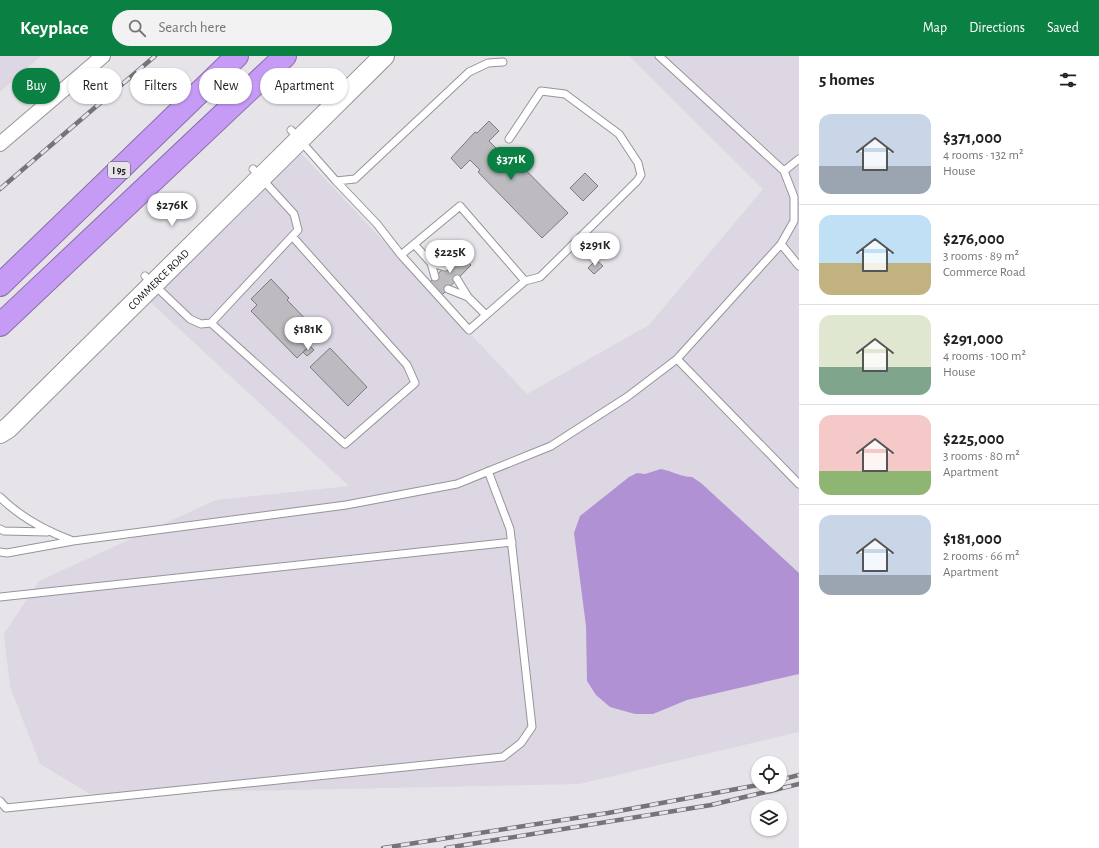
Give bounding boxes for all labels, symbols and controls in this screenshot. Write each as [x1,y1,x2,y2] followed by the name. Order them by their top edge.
[112,10,392,46] search box
[126,17,148,39] icon: search
[20,19,88,38] text: Keyplace
[158,20,226,35] text: Search here
[923,21,947,35] text: Map
[969,21,1025,35] text: Directions
[1047,21,1079,35] text: Saved
[12,68,60,104] chip: Buy
[68,68,122,104] chip: Rent
[130,68,191,104] chip: Filters
[199,68,252,104] chip: New
[260,68,348,104] chip: Apartment
[1057,69,1079,91] icon: filters
[819,71,875,88] text: 5 homes
[943,129,1002,146] text: $371,000
[851,130,899,178] icon: home
[483,147,539,181] pin: $371K
[943,149,1024,162] text: 4 rooms · 132 m²
[496,153,526,166] text: $371K
[108,162,130,178] road number: I 95
[943,165,975,178] text: House
[144,193,200,227] pin: $276K
[156,199,188,212] text: $276K
[943,230,1005,247] text: $276,000
[851,231,899,279] icon: home
[567,233,623,267] pin: $291K
[580,239,610,252] text: $291K
[422,240,478,274] pin: $225K
[434,246,466,259] text: $225K
[126,247,191,312] street label: COMMERCE ROAD
[943,250,1019,263] text: 3 rooms · 89 m²
[943,266,1026,279] text: Commerce Road
[280,317,336,351] pin: $181K
[293,323,323,336] text: $181K
[943,330,1003,347] text: $291,000
[851,331,899,379] icon: home
[943,350,1026,363] text: 4 rooms · 100 m²
[943,366,975,379] text: House
[943,430,1004,447] text: $225,000
[851,431,899,479] icon: home
[943,450,1020,463] text: 3 rooms · 80 m²
[943,466,998,479] text: Apartment
[943,530,1002,547] text: $181,000
[851,531,899,579] icon: home
[943,550,1020,563] text: 2 rooms · 66 m²
[943,566,998,579] text: Apartment
[751,756,787,836] map controls
[751,756,787,792] button: locate
[751,800,787,836] button: layers

